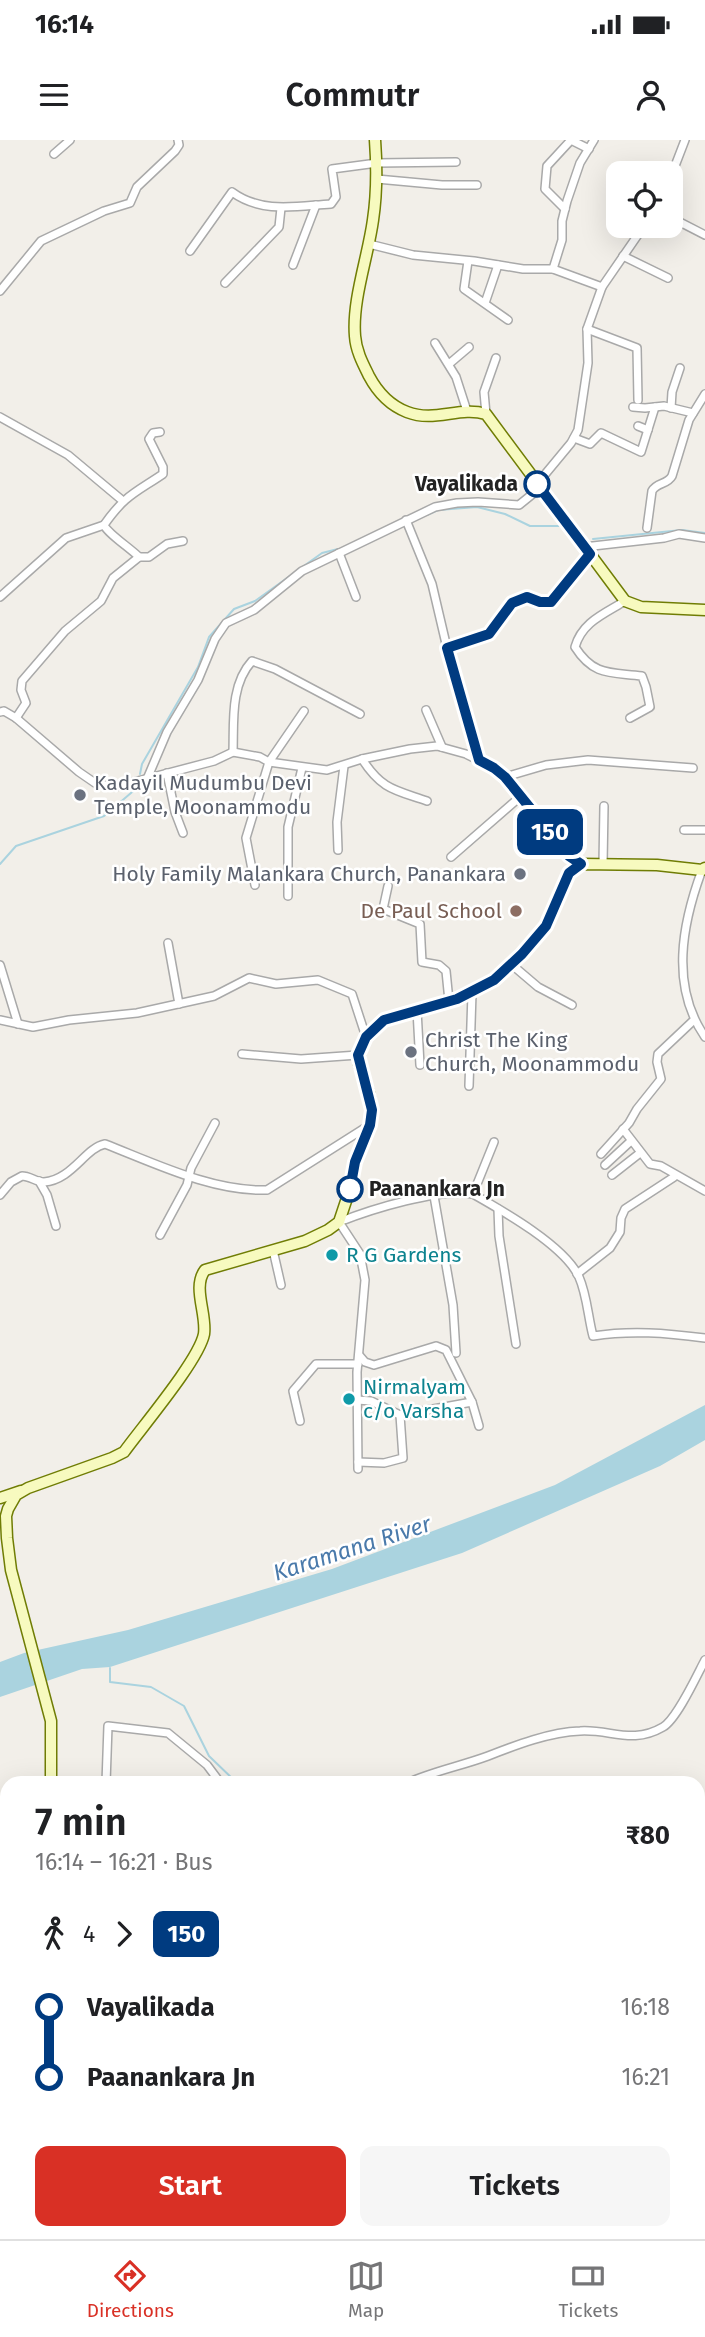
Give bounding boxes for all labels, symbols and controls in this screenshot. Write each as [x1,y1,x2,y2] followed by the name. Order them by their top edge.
[35,9,94,40] text: 16:14
[35,76,73,114] icon: menu
[286,76,419,114] text: Commutr
[632,76,670,114] icon: person
[606,161,683,238] map controls
[606,161,683,238] button: locate
[414,471,518,497] place label: Vayalikada
[524,471,550,497] marker: Vayalikada
[94,770,312,820] place label: Kadayil Mudumbu Devi Temple, Moonammodu
[72,787,88,803] marker: Kadayil Mudumbu Devi Temple, Moonammodu
[510,809,590,855] line badge: 150
[531,818,569,846] text: 150
[112,861,506,887] place label: Holy Family Malankara Church, Panankara
[512,866,528,882] marker: Holy Family Malankara Church, Panankara
[361,898,502,924] place label: De Paul School
[508,903,524,919] marker: De Paul School
[425,1027,639,1077] place label: Christ The King Church, Moonammodu
[403,1044,419,1060] marker: Christ The King Church, Moonammodu
[337,1176,363,1202] marker: Paanankara Jn
[369,1176,505,1202] place label: Paanankara Jn
[346,1242,462,1268] place label: R G Gardens
[324,1247,340,1263] marker: R G Gardens
[363,1374,466,1424] place label: Nirmalyam c/o Varsha
[341,1391,357,1407] marker: Nirmalyam c/o Varsha
[270,1509,436,1587] water label: Karamana River
[35,1799,127,1845] text: 7 min
[626,1820,670,1851] text: ₹80
[35,1848,213,1876] text: 16:14 – 16:21 · Bus
[35,1915,73,1953] icon: walk
[105,1915,143,1953] icon: forward
[83,1920,95,1948] text: 4
[167,1920,205,1948] text: 150
[87,1992,215,2023] text: Vayalikada
[621,1993,670,2021] text: 16:18
[87,2062,255,2093] text: Paanankara Jn
[621,2063,670,2091] text: 16:21
[35,2146,346,2226] button: Start
[360,2146,670,2226] button: Tickets
[87,2257,174,2322] tab: Directions
[347,2257,385,2322] tab: Map
[558,2257,618,2322] tab: Tickets

